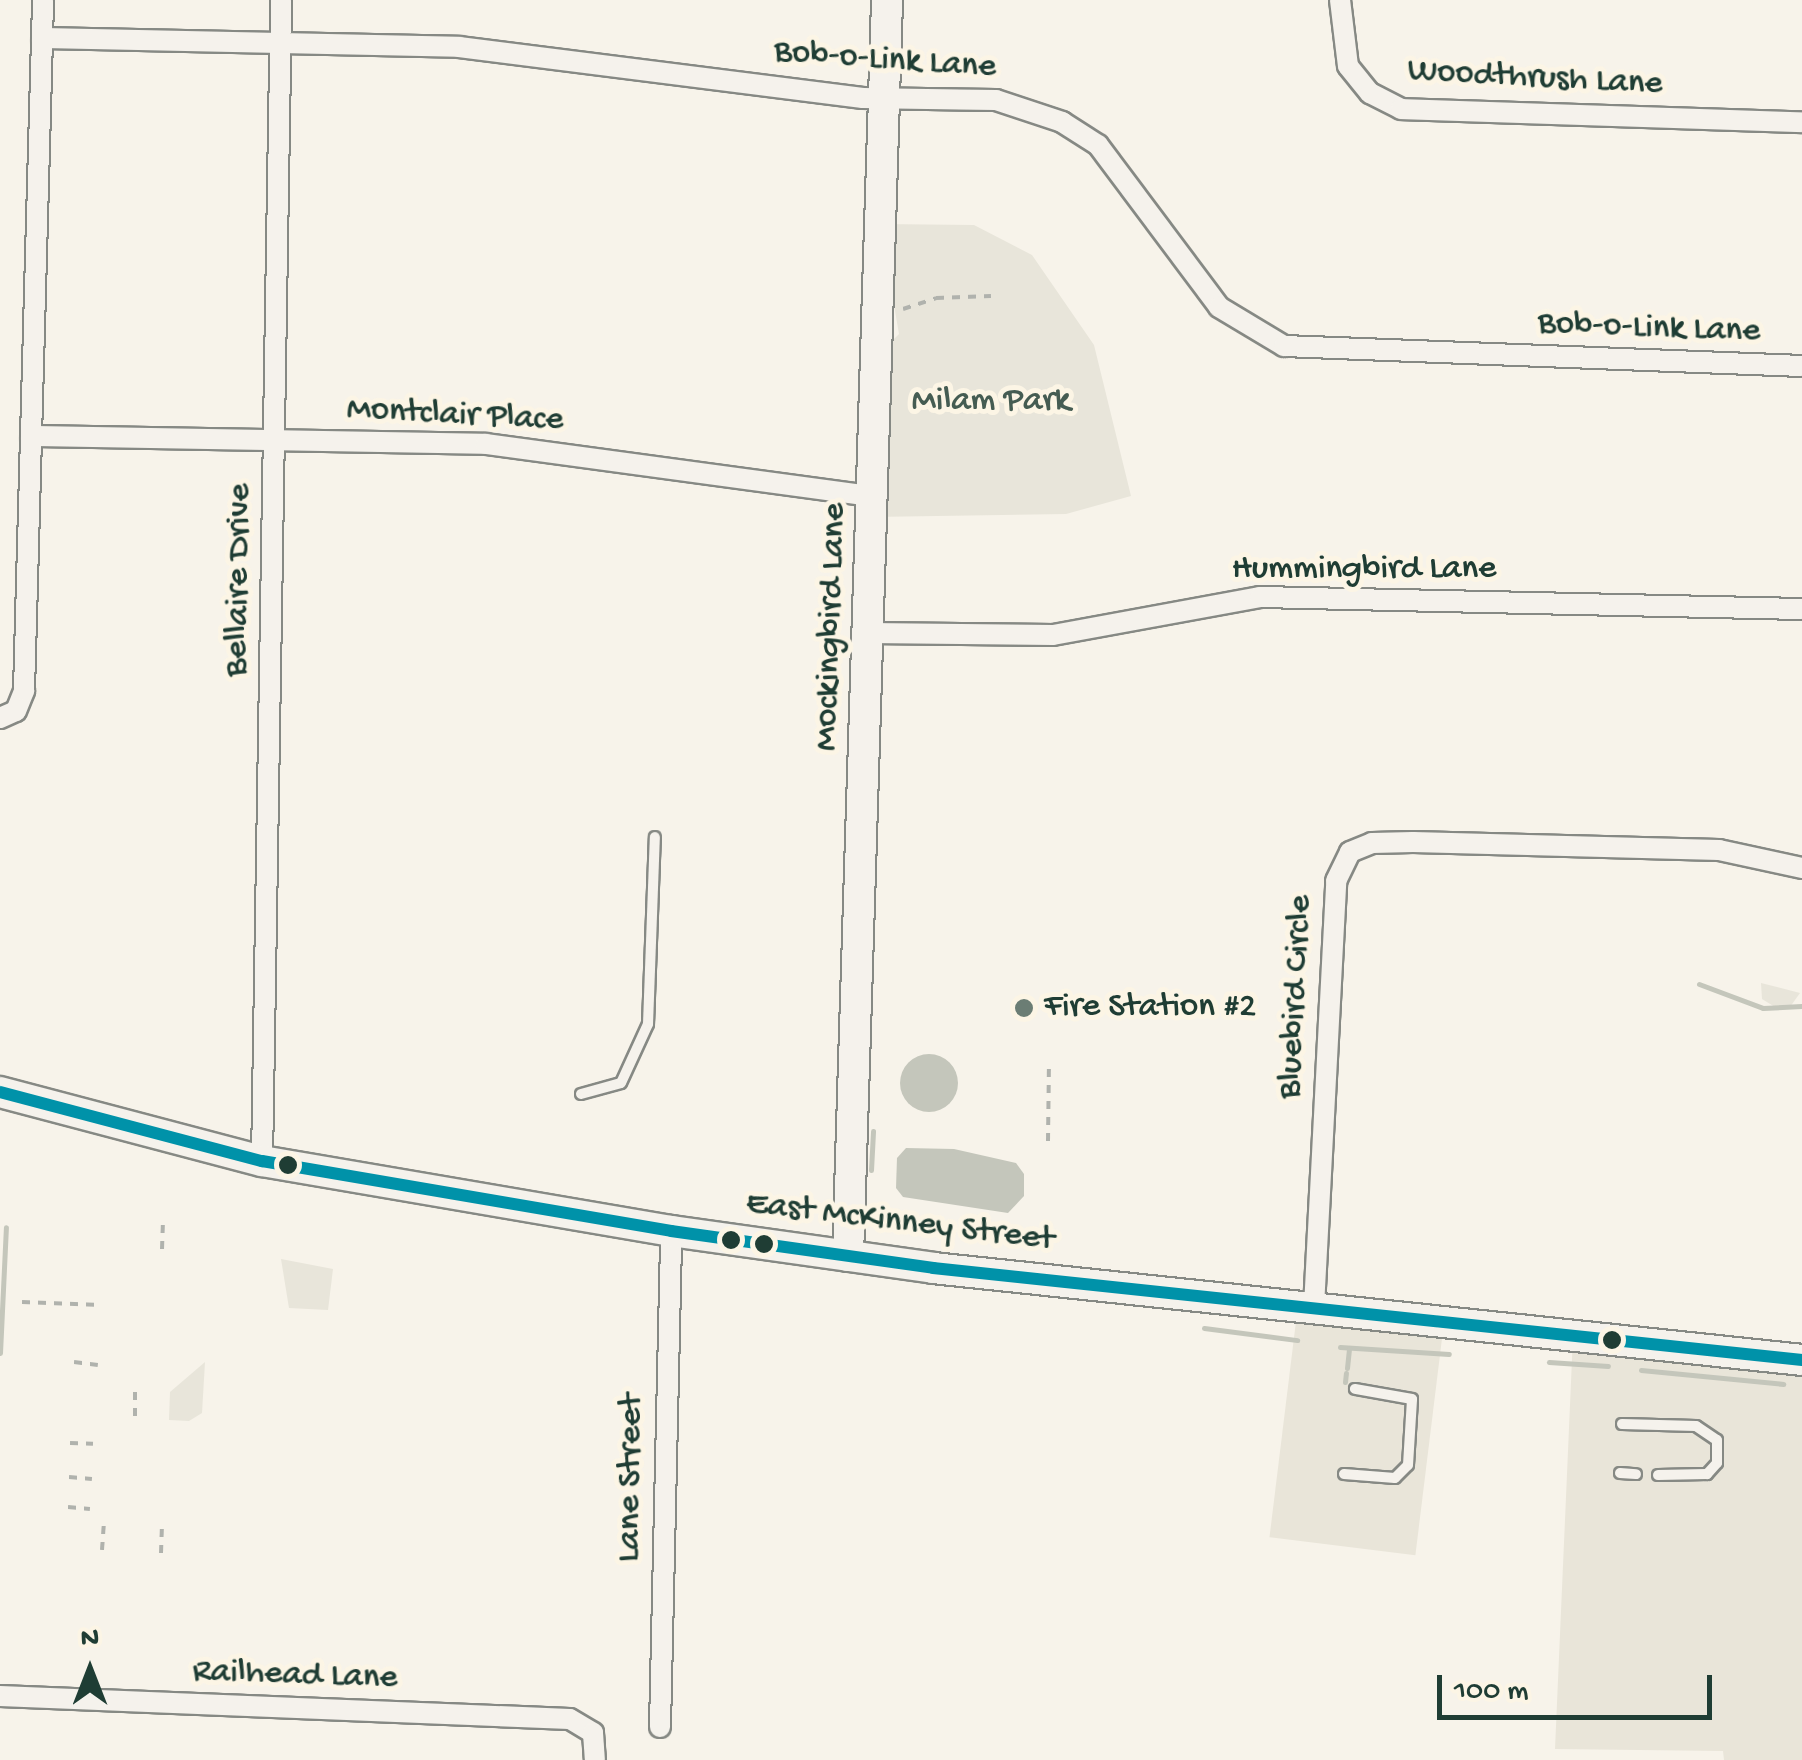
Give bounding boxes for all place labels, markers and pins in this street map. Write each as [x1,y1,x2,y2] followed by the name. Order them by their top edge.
[1044,987,1256,1029] place label: Fire Station #2
[1013,997,1035,1019] marker: Fire Station #2
[278,1155,298,1175] unlabelled marker
[721,1230,741,1250] unlabelled marker
[754,1234,774,1254] unlabelled marker
[1602,1330,1622,1350] unlabelled marker

